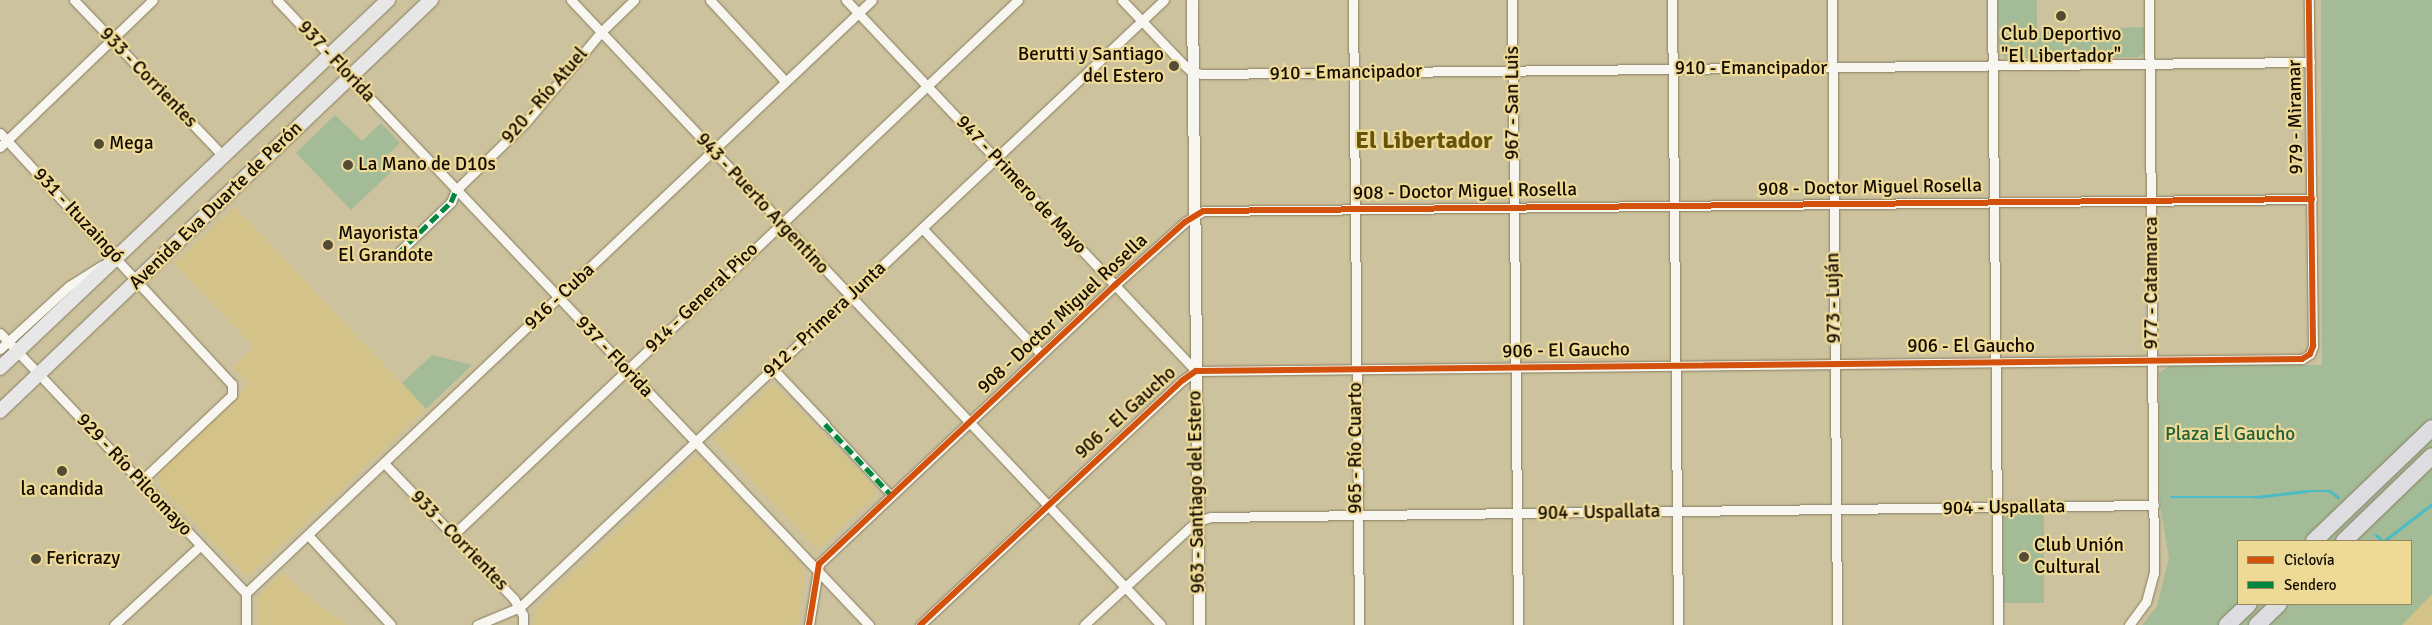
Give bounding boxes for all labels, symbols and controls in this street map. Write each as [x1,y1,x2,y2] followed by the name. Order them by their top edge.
[2055,10,2067,22] marker: Club Deportivo "El Libertador"
[292,17,380,107] street label: 937 - Florida
[94,23,202,133] street label: 933 - Corrientes
[2001,24,2121,68] place label: Club Deportivo "El Libertador"
[497,43,593,149] street label: 920 - Río Atuel
[1018,44,1164,88] place label: Berutti y Santiago del Estero
[1502,46,1524,160] street label: 967 - San Luis
[1675,58,1827,80] street label: 910 - Emancipador
[1168,60,1180,72] marker: Berutti y Santiago del Estero
[1270,60,1422,86] street label: 910 - Emancipador
[2284,60,2308,174] street label: 979 - Miramar
[951,111,1091,259] street label: 947 - Primero de Mayo
[125,117,307,295] street label: Avenida Eva Duarte de Perón
[1355,127,1493,155] district label: El Libertador
[691,129,833,279] street label: 943 - Puerto Argentino
[109,133,154,155] place label: Mega
[93,138,105,150] marker: Mega
[358,154,496,176] place label: La Mano de D10s
[342,159,354,171] marker: La Mano de D10s
[28,164,128,268] street label: 931 - Ituzaingó
[1758,175,1982,201] street label: 908 - Doctor Miguel Rosella
[1353,179,1577,205] street label: 908 - Doctor Miguel Rosella
[2141,217,2163,349] street label: 977 - Catamarca
[338,223,433,267] place label: Mayorista El Grandote
[973,229,1153,399] street label: 908 - Doctor Miguel Rosella
[641,238,763,358] street label: 914 - General Pico
[322,239,334,251] marker: Mayorista El Grandote
[1822,252,1846,344] street label: 973 - Luján
[759,257,891,383] street label: 912 - Primera Junta
[520,259,600,335] street label: 916 - Cuba
[570,312,658,402] street label: 937 - Florida
[1907,336,2035,358] street label: 906 - El Gaucho
[1502,338,1630,364] street label: 906 - El Gaucho
[1071,362,1181,464] street label: 906 - El Gaucho
[1345,382,1367,514] street label: 965 - Río Cuarto
[1184,390,1210,594] street label: 963 - Santiago del Estero
[71,409,197,541] street label: 929 - Río Pilcomayo
[2165,424,2295,446] park label: Plaza El Gaucho
[56,465,68,477] marker: la candida
[20,479,104,501] place label: la candida
[405,486,513,596] street label: 933 - Corrientes
[1942,496,2066,520] street label: 904 - Uspallata
[1537,501,1661,525] street label: 904 - Uspallata
[2034,535,2124,579] place label: Club Unión Cultural
[2237,540,2412,605] legend
[46,548,120,570] place label: Fericrazy
[2018,551,2030,563] marker: Club Unión Cultural
[2284,551,2335,569] text: Ciclovía
[30,553,42,565] marker: Fericrazy
[2284,576,2337,594] text: Sendero

